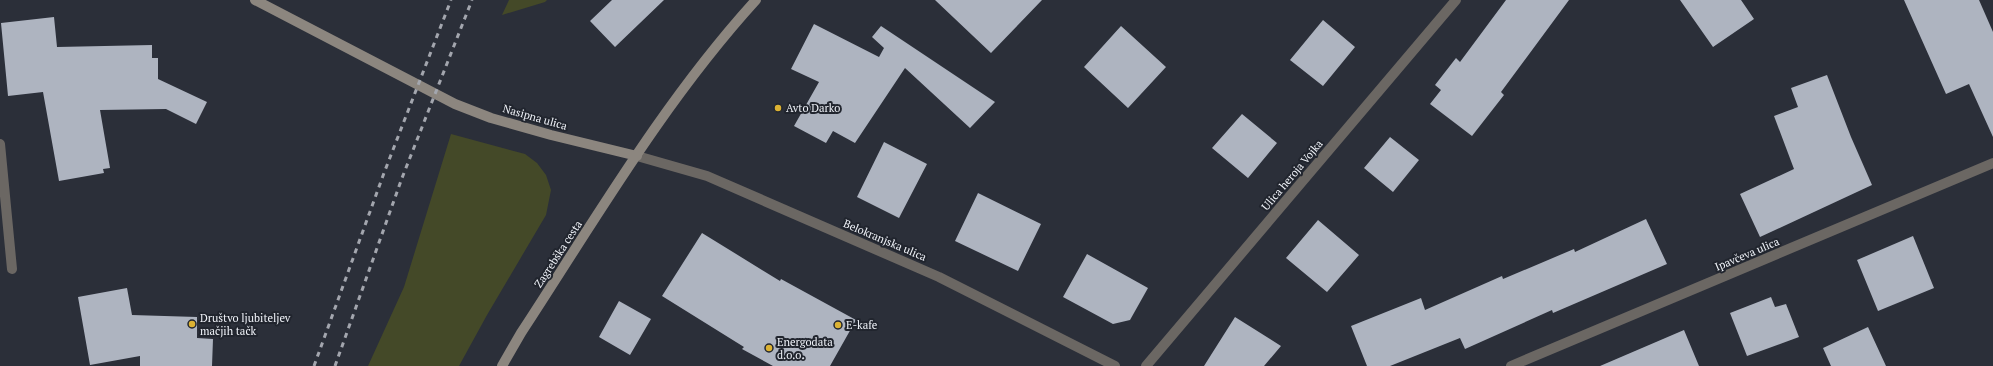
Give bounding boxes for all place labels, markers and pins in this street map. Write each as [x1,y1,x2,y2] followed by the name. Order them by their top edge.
[786,101,840,115] place label: Avto Darko
[773,103,783,113] marker: Avto Darko
[200,311,291,338] place label: Društvo ljubiteljev mačjih tačk
[846,318,878,332] place label: E-kafe
[187,319,197,329] marker: Društvo ljubiteljev mačjih tačk
[833,320,843,330] marker: E-kafe
[777,335,833,362] place label: Energodata d.o.o.
[764,343,774,353] marker: Energodata d.o.o.

